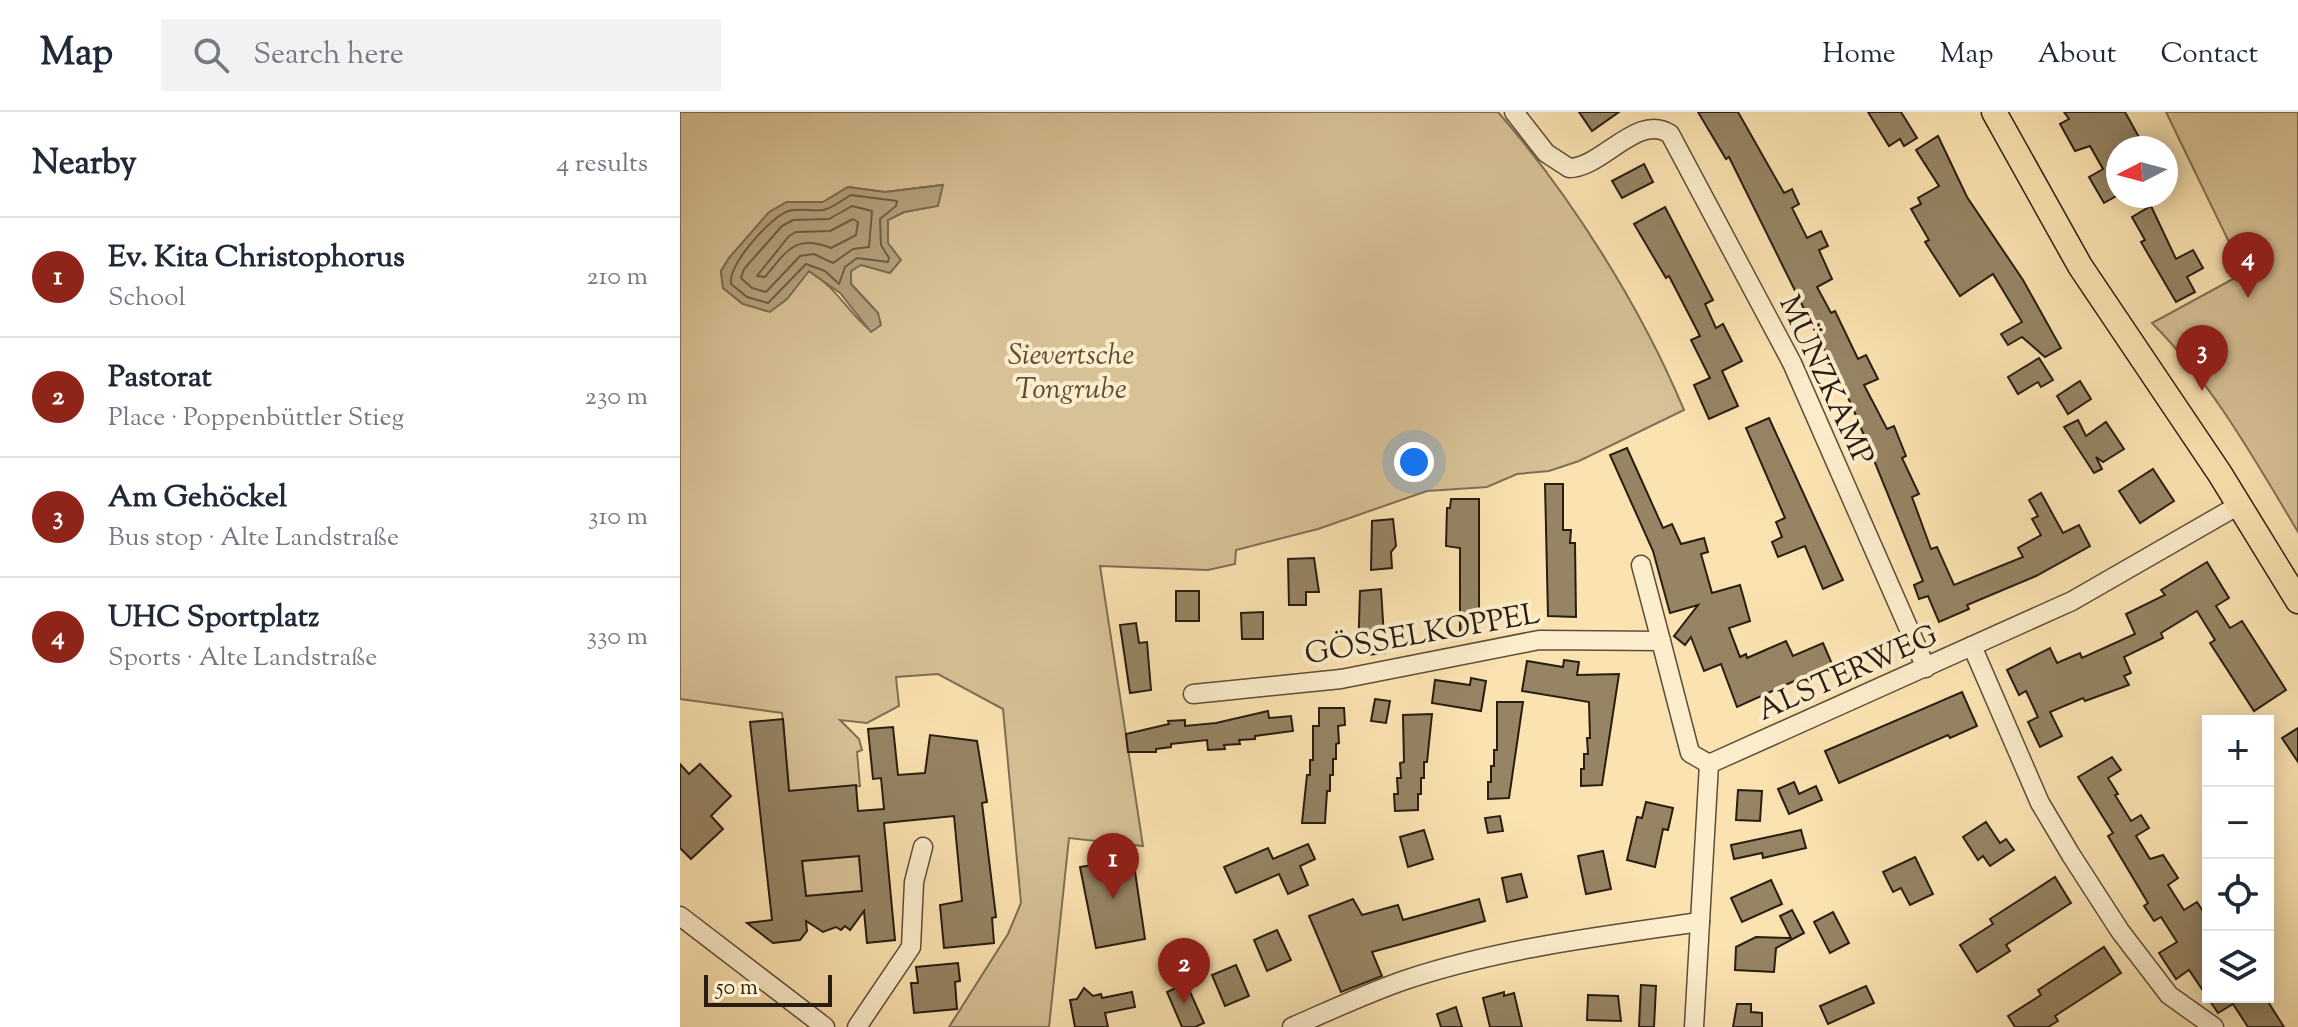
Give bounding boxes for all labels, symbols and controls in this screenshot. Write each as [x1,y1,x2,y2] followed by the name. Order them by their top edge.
[161,19,721,91] search box
[40,28,113,82] text: Map
[189,33,233,77] icon: search
[253,34,404,77] text: Search here
[1822,35,1896,75] text: Home
[1940,35,1994,75] text: Map
[2038,35,2116,75] text: About
[2160,35,2258,75] text: Contact
[2106,136,2178,208] north arrow
[32,140,137,189] text: Nearby
[556,146,648,183] text: 4 results
[2222,232,2274,298] pin: 4
[108,237,405,280] text: Ev. Kita Christophorus
[54,259,62,296] text: 1
[586,259,648,296] text: 210 m
[108,280,186,317] text: School
[1766,289,1883,473] street label: MÜNZKAMP
[2176,325,2228,391] pin: 3
[1008,335,1134,412] park label: Sievertsche Tongrube
[108,357,212,400] text: Pastorat
[52,379,64,416] text: 2
[585,379,648,416] text: 230 m
[108,400,404,437] text: Place · Poppenbüttler Stieg
[1394,442,1434,482] your location
[108,477,287,520] text: Am Gehöckel
[53,499,63,536] text: 3
[588,499,648,536] text: 310 m
[108,520,399,557] text: Bus stop · Alte Landstraße
[1301,594,1543,677] street label: GÖSSELKOPPEL
[108,597,319,640] text: UHC Sportplatz
[1751,615,1945,733] street label: ALSTERWEG
[51,619,65,656] text: 4
[586,619,648,656] text: 330 m
[108,640,377,677] text: Sports · Alte Landstraße
[2202,715,2274,1003] map controls
[2202,715,2274,787] button: +
[2202,787,2274,859] button: −
[1087,833,1139,899] pin: 1
[2202,859,2274,931] button: locate
[2202,931,2274,1003] button: layers
[1158,938,1210,1004] pin: 2
[704,971,832,1007] scale bar
[716,973,758,1005] text: 50 m

